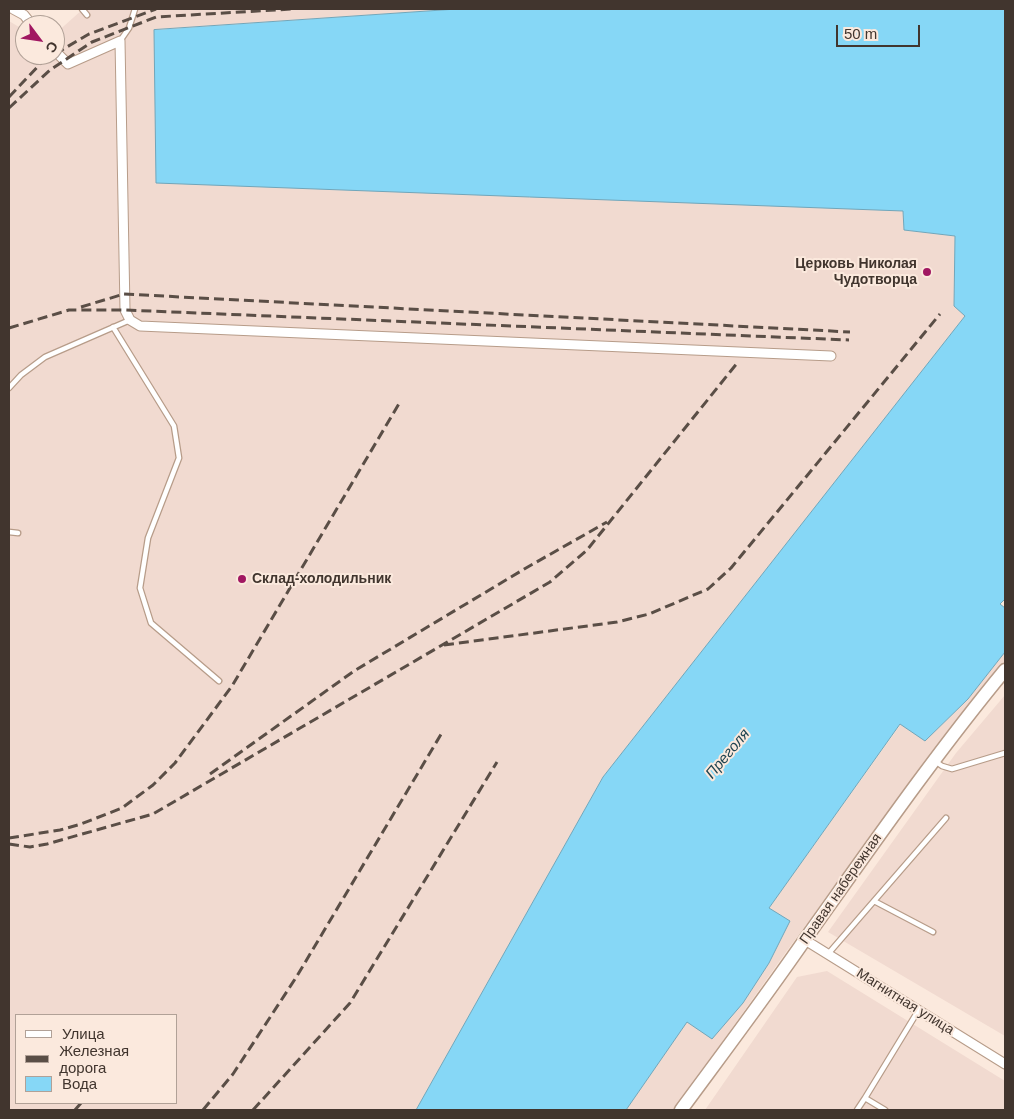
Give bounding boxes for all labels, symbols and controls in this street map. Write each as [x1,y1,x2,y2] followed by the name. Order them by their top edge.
[15,15,65,65] north arrow
[839,15,923,47] scale bar
[844,25,877,42] text: 50 m
[43,39,61,56] text: С
[795,256,917,288] place label: Церковь Николая Чудотворца
[921,266,933,278] marker: Церковь Николая Чудотворца
[252,571,391,587] place label: Склад-холодильник
[236,573,248,585] marker: Склад-холодильник
[702,726,754,782] water label: Преголя
[796,830,886,948] street label: Правая набережная
[853,965,957,1039] street label: Магнитная улица
[15,1014,178,1104] legend
[62,1025,105,1042] text: Улица
[59,1042,129,1076] text: Железная дорога
[62,1075,97,1092] text: Вода

